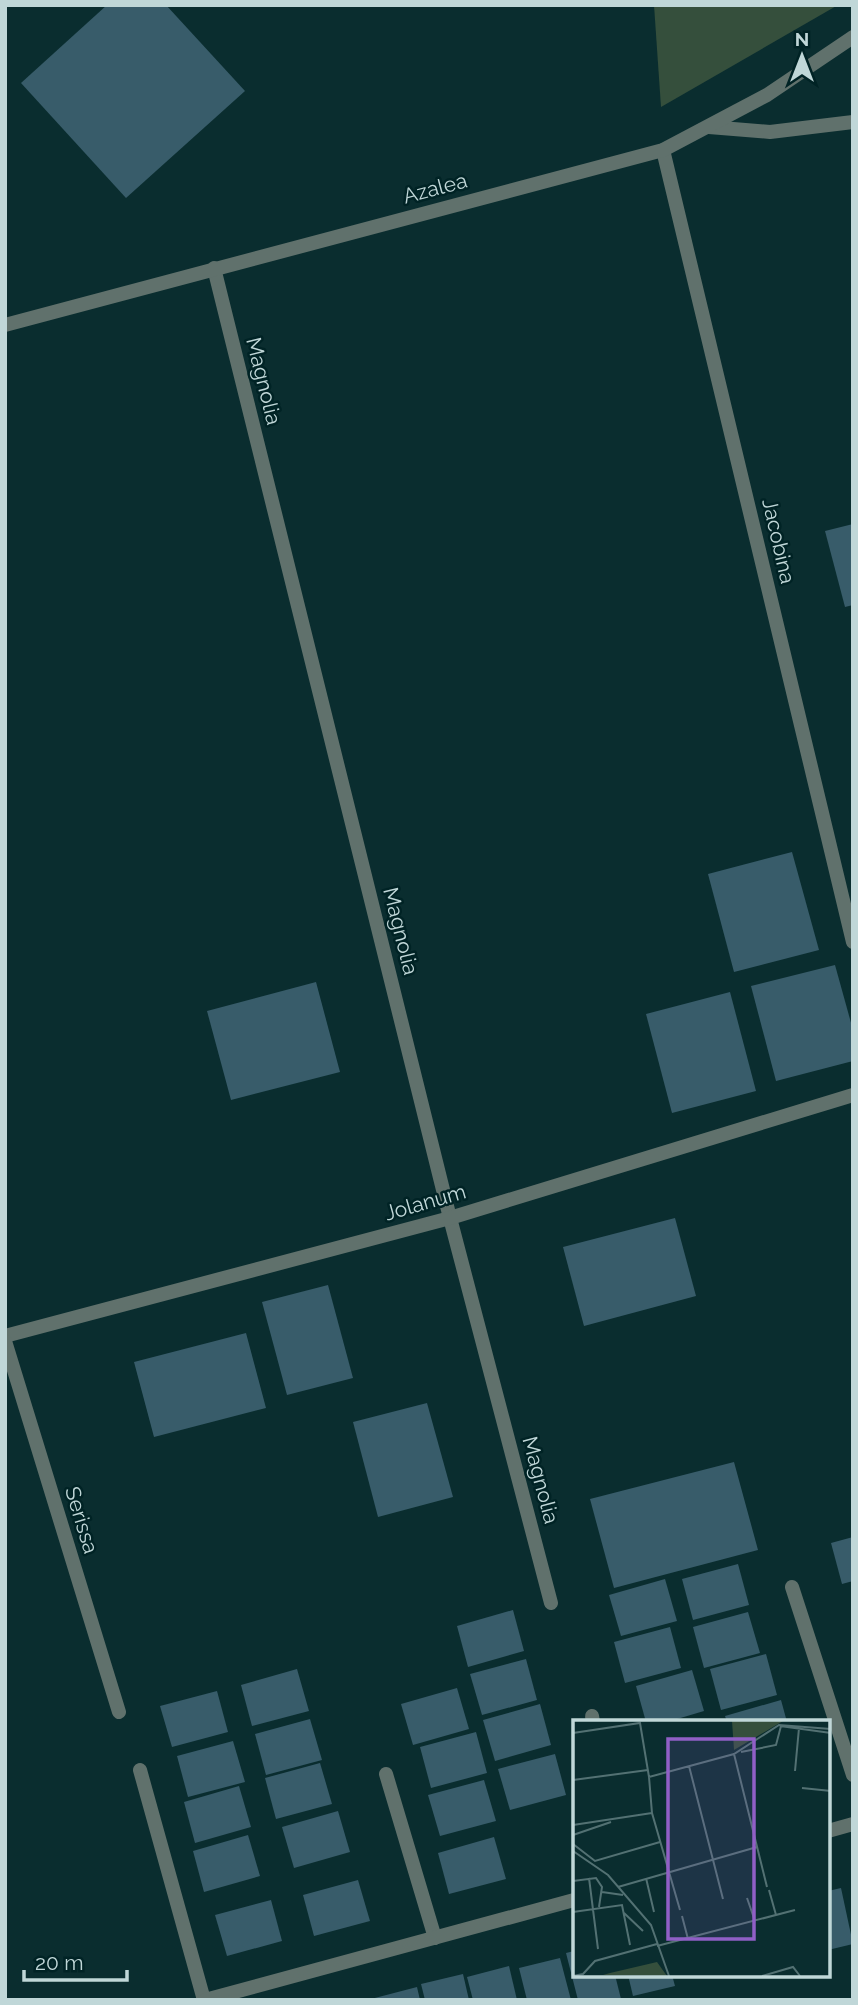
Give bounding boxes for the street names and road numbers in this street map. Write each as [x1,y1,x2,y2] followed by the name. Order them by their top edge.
[400,167,470,209] street label: Azalea
[241,335,287,427] street label: Magnolia
[757,496,801,586] street label: Jacobina
[378,885,424,977] street label: Magnolia
[381,1178,469,1226] street label: Jolanum
[517,1434,565,1526] street label: Magnolia
[60,1483,104,1557] street label: Serissa

